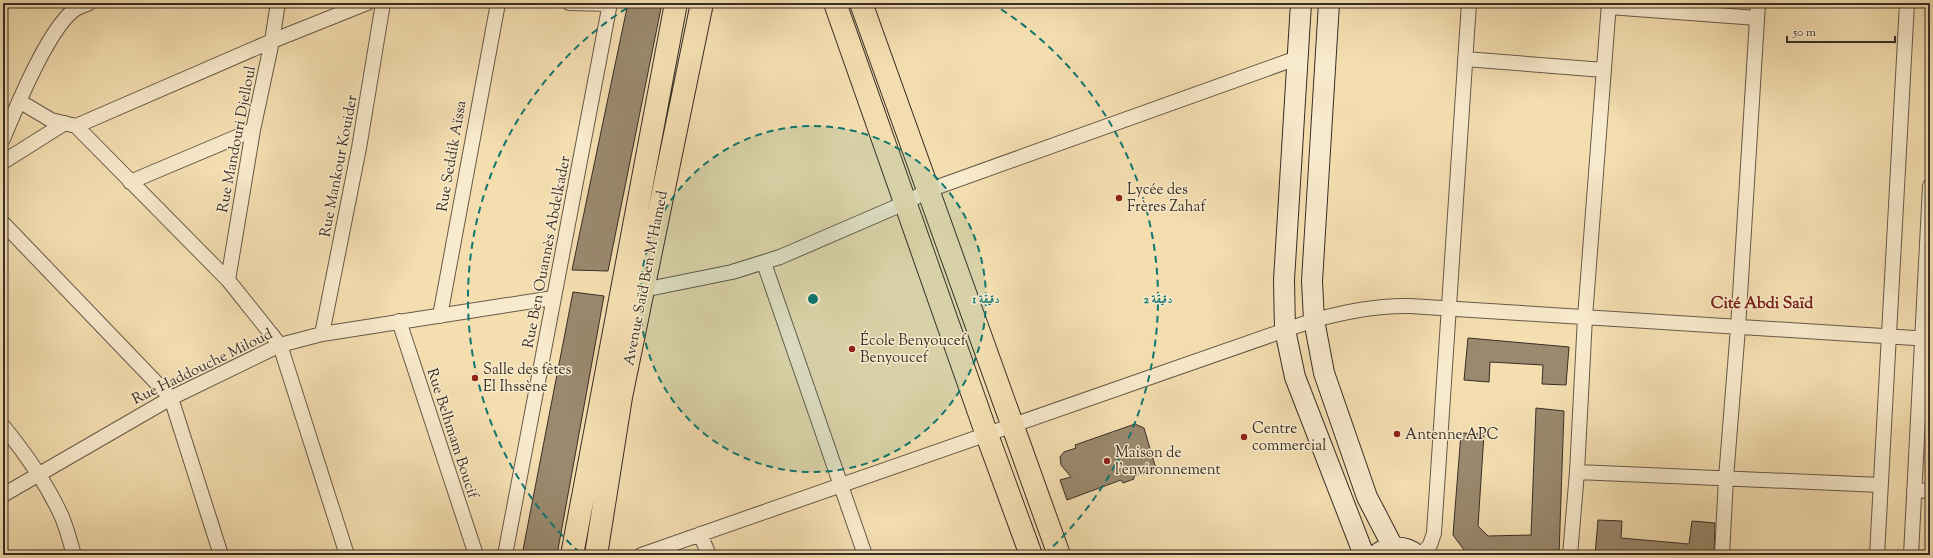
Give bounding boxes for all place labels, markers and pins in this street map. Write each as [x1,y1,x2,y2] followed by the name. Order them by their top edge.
[1127,180,1206,218] place label: Lycée des Frères Zahaf
[1114,193,1124,203] marker: Lycée des Frères Zahaf
[806,292,820,306] centre of rings
[860,330,967,369] place label: École Benyoucef Benyoucef
[847,344,857,354] marker: École Benyoucef Benyoucef
[483,360,572,398] place label: Salle des fêtes El Ihssène
[470,373,480,383] marker: Salle des fêtes El Ihssène
[1252,419,1326,457] place label: Centre commercial
[1405,425,1499,446] place label: Antenne APC
[1392,429,1402,439] marker: Antenne APC
[1239,432,1249,442] marker: Centre commercial
[1115,443,1221,481] place label: Maison de l'environnement
[1102,456,1112,466] marker: Maison de l'environnement

